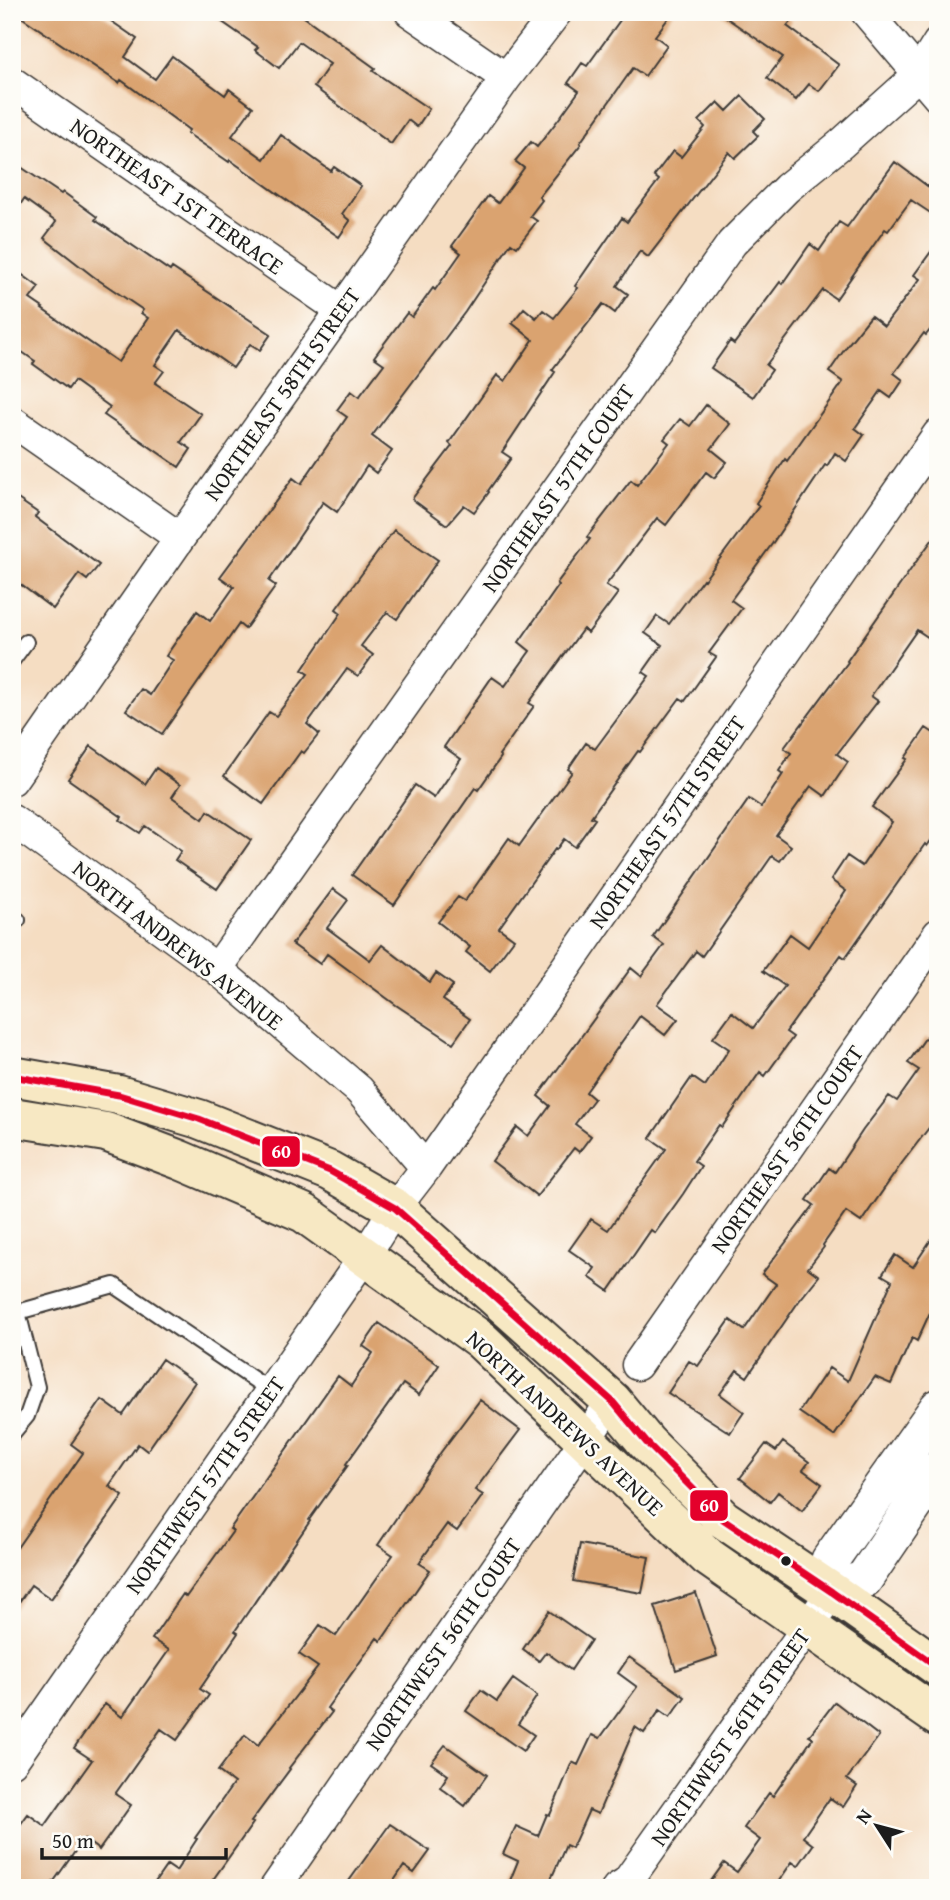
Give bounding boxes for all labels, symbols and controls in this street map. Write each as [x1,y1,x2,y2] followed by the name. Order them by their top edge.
[64,109,291,282] street label: NORTHEAST 1ST TERRACE
[195,280,368,507] street label: NORTHEAST 58TH STREET
[473,377,642,598] street label: NORTHEAST 57TH COURT
[580,708,753,935] street label: NORTHEAST 57TH STREET
[66,852,291,1037] street label: NORTH ANDREWS AVENUE
[702,1038,871,1259] street label: NORTHEAST 56TH COURT
[261,1135,301,1168] line badge: 60
[271,1137,291,1165] text: 60
[459,1322,671,1523] street label: NORTH ANDREWS AVENUE
[117,1369,293,1600] street label: NORTHWEST 57TH STREET
[689,1489,729,1522] line badge: 60
[699,1491,719,1519] text: 60
[357,1531,529,1757] street label: NORTHWEST 56TH COURT
[779,1554,793,1568] unlabelled marker
[642,1621,818,1852] street label: NORTHWEST 56TH STREET
[842,1792,912,1862] north arrow
[848,1802,878,1829] text: N
[42,1816,226,1860] scale bar
[52,1825,94,1856] text: 50 m

